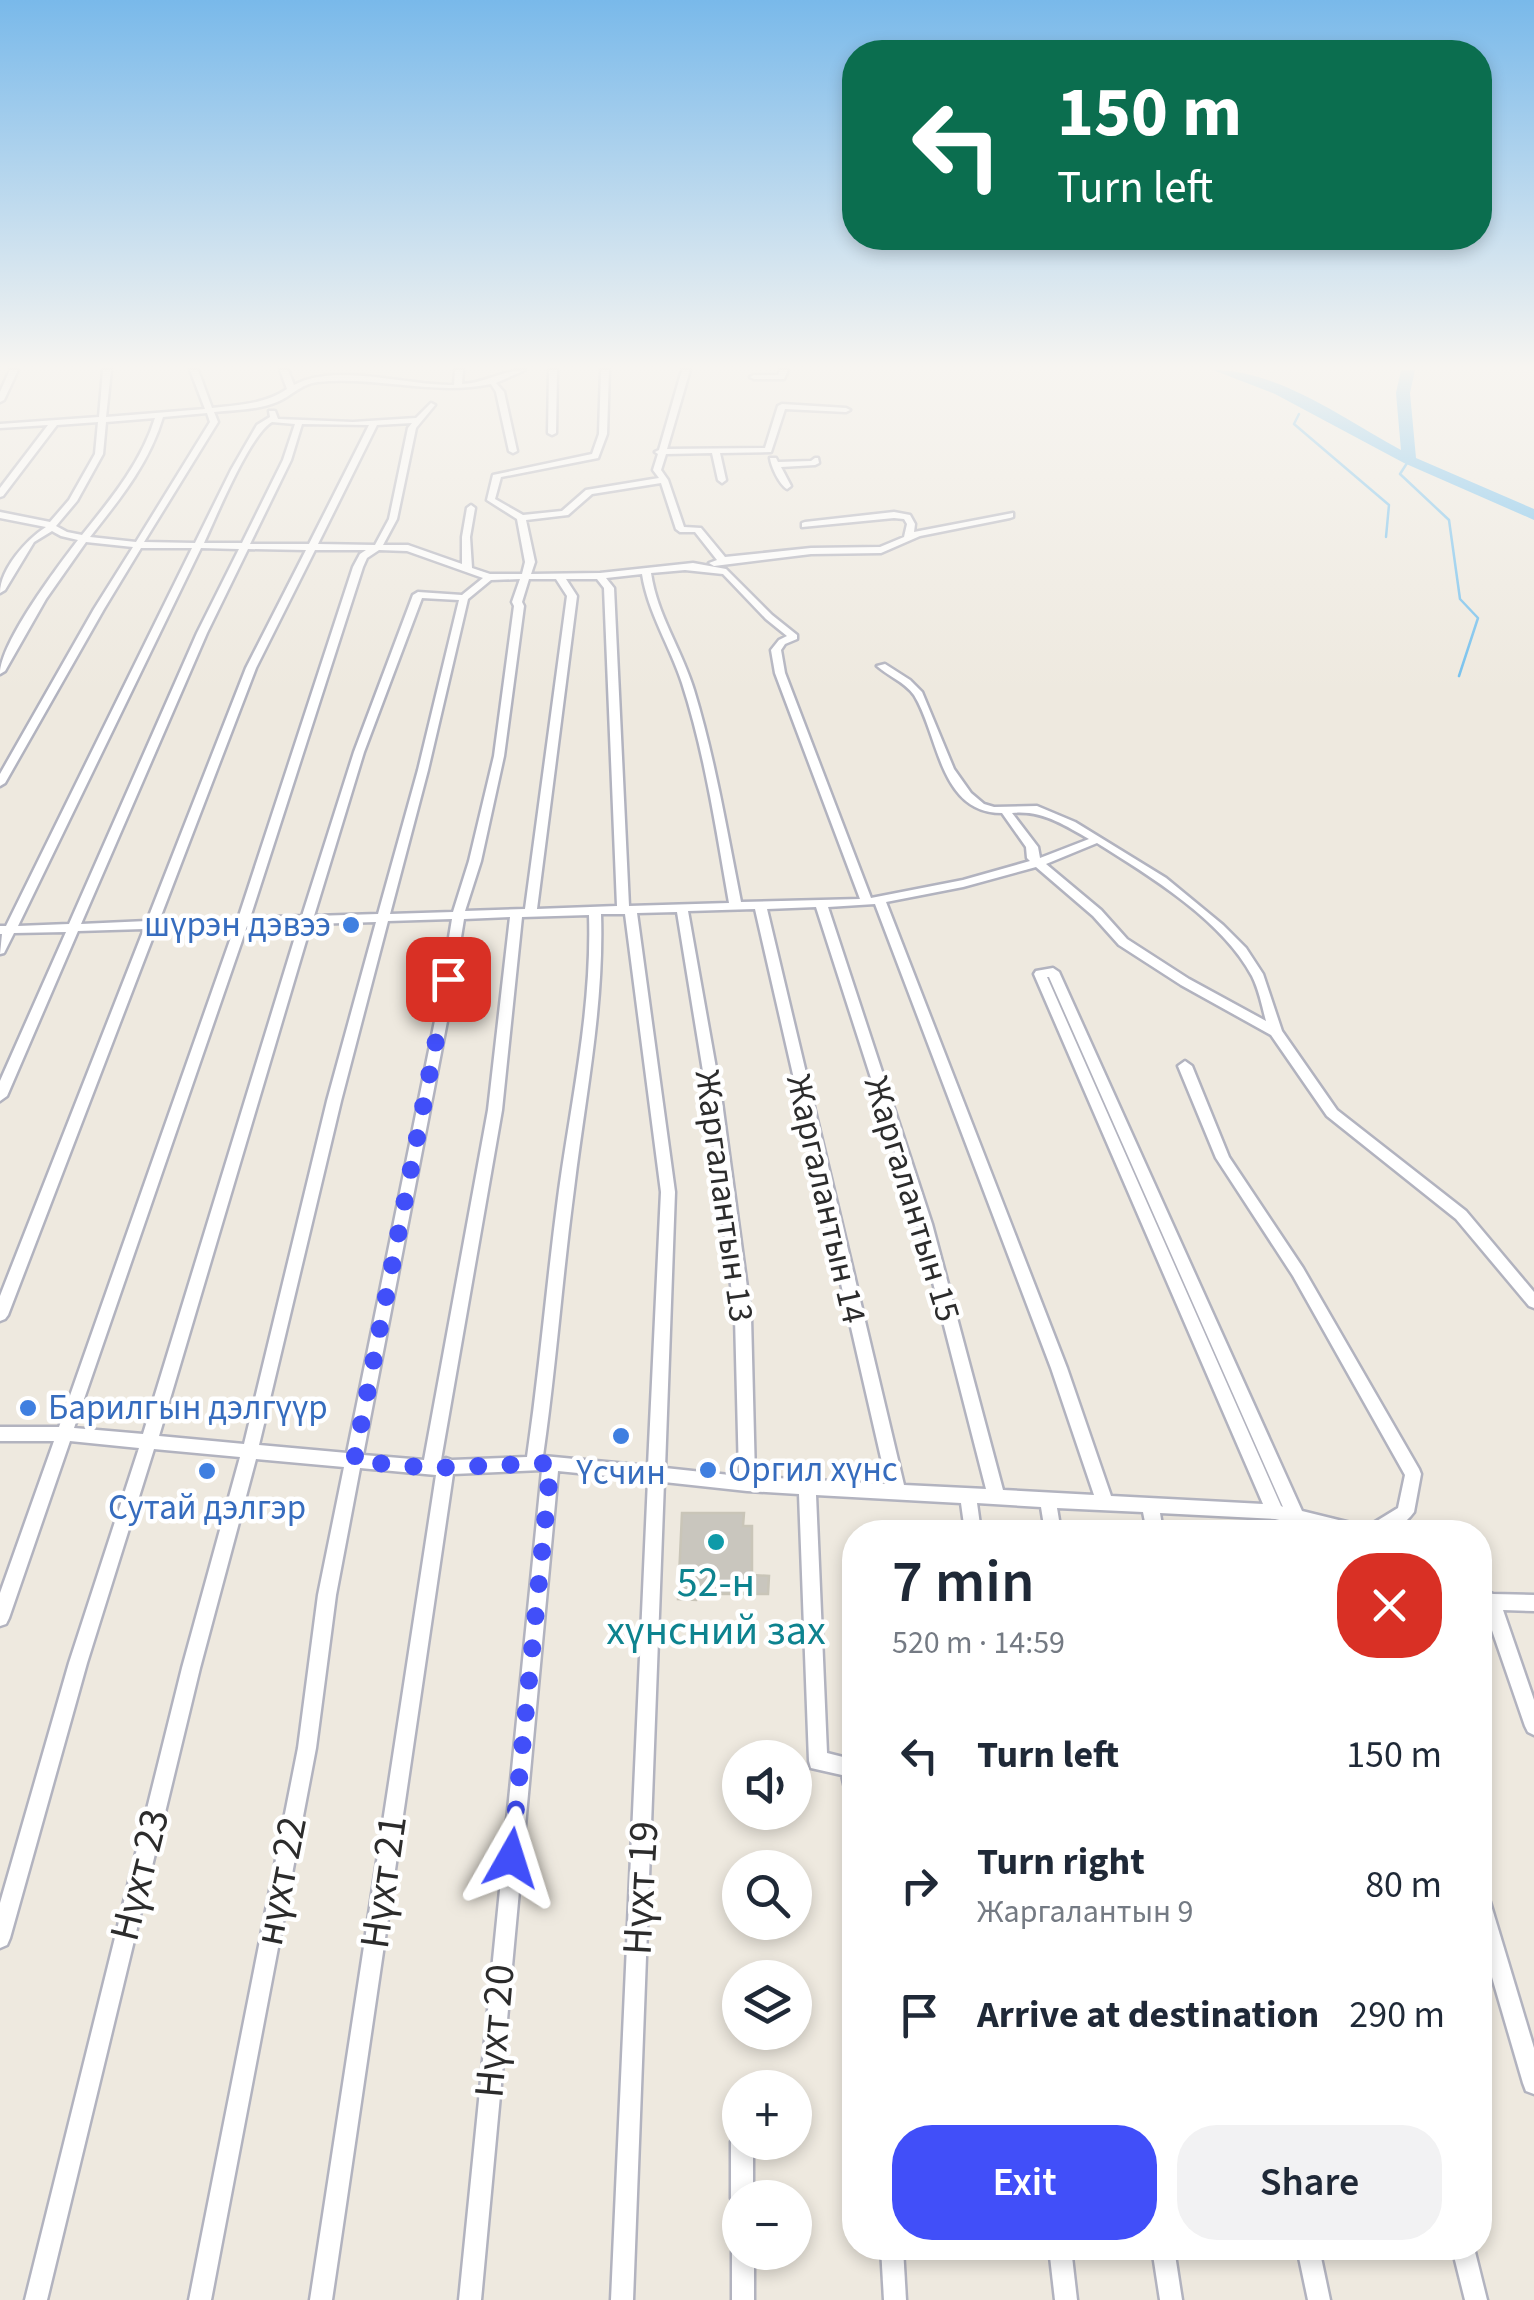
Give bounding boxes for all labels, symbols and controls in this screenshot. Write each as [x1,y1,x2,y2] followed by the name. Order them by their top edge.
[1057,63,1242,163] text: 150 m
[892,80,1022,210] icon: left
[1057,156,1213,220] text: Turn left
[144,900,331,950] place label: шүрэн дэвээ
[340,914,362,936] marker: шүрэн дэвээ
[406,937,491,1022] pin
[421,952,476,1007] icon: arrive
[682,1067,766,1325] street label: Жаргалантын 13
[773,1070,879,1328] street label: Жаргалантын 14
[851,1070,973,1328] street label: Жаргалантын 15
[48,1383,328,1433] place label: Барилгын дэлгүүр
[17,1397,39,1419] marker: Барилгын дэлгүүр
[610,1425,632,1447] marker: Үсчин
[728,1445,898,1495] place label: Оргил хүнс
[575,1448,666,1498] place label: Үсчин
[697,1459,719,1481] marker: Оргил хүнс
[196,1460,218,1482] marker: Сутай дэлгэр
[108,1483,306,1533] place label: Сутай дэлгэр
[705,1531,727,1553] marker: 52-н хүнсний зах
[892,1540,1035,1625] text: 7 min
[606,1553,826,1661] place label: 52-н хүнсний зах
[1337,1553,1442,1658] button: close
[892,1620,1065,1666] text: 520 m · 14:59
[892,1728,947,1783] icon: left
[977,1728,1119,1782] text: Turn left
[1346,1728,1442,1782] text: 150 m
[722,1740,812,2270] map controls
[722,1740,812,1830] button: sound
[95,1803,185,1947] street label: Нүхт 23
[459,1806,563,1910] position arrow
[239,1812,323,1950] street label: нүхт 22
[345,1812,423,1952] street label: Нүхт 21
[608,1820,674,1956] street label: Нүхт 19
[977,1835,1145,1889] text: Turn right
[722,1850,812,1940] button: search
[892,1858,947,1913] icon: right
[1365,1858,1442,1912] text: 80 m
[977,1889,1193,1935] text: Жаргалантын 9
[722,1960,812,2050] button: layers
[459,1962,531,2100] street label: Нүхт 20
[892,1988,947,2043] icon: arrive
[977,1988,1319,2042] text: Arrive at destination
[1349,1988,1445,2042] text: 290 m
[722,2070,812,2160] button: +
[892,2125,1157,2240] button: Exit
[1177,2125,1442,2240] button: Share
[722,2180,812,2270] button: −

